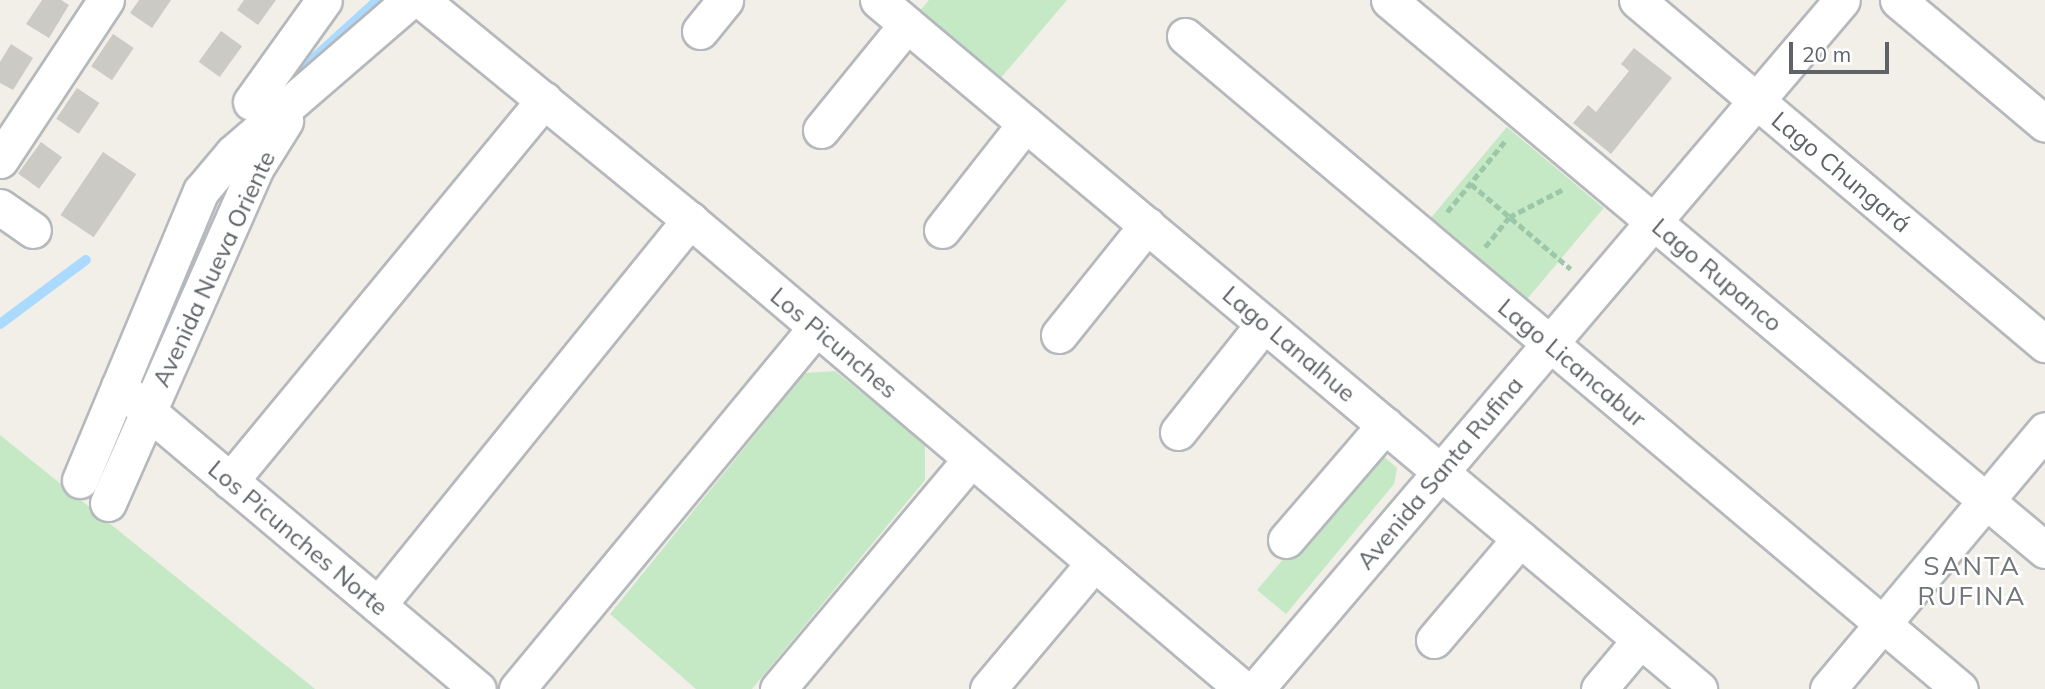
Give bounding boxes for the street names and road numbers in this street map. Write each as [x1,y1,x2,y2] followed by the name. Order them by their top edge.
[1766,106,1916,238] street label: Lago Chungará
[147,147,281,391] street label: Avenida Nueva Oriente
[1646,212,1788,338] street label: Lago Rupanco
[1217,280,1361,408] street label: Lago Lanalhue
[765,282,903,404] street label: Los Picunches
[1492,293,1652,433] street label: Lago Licancabur
[1351,371,1529,575] street label: Avenida Santa Rufina
[202,455,394,621] street label: Los Picunches Norte

